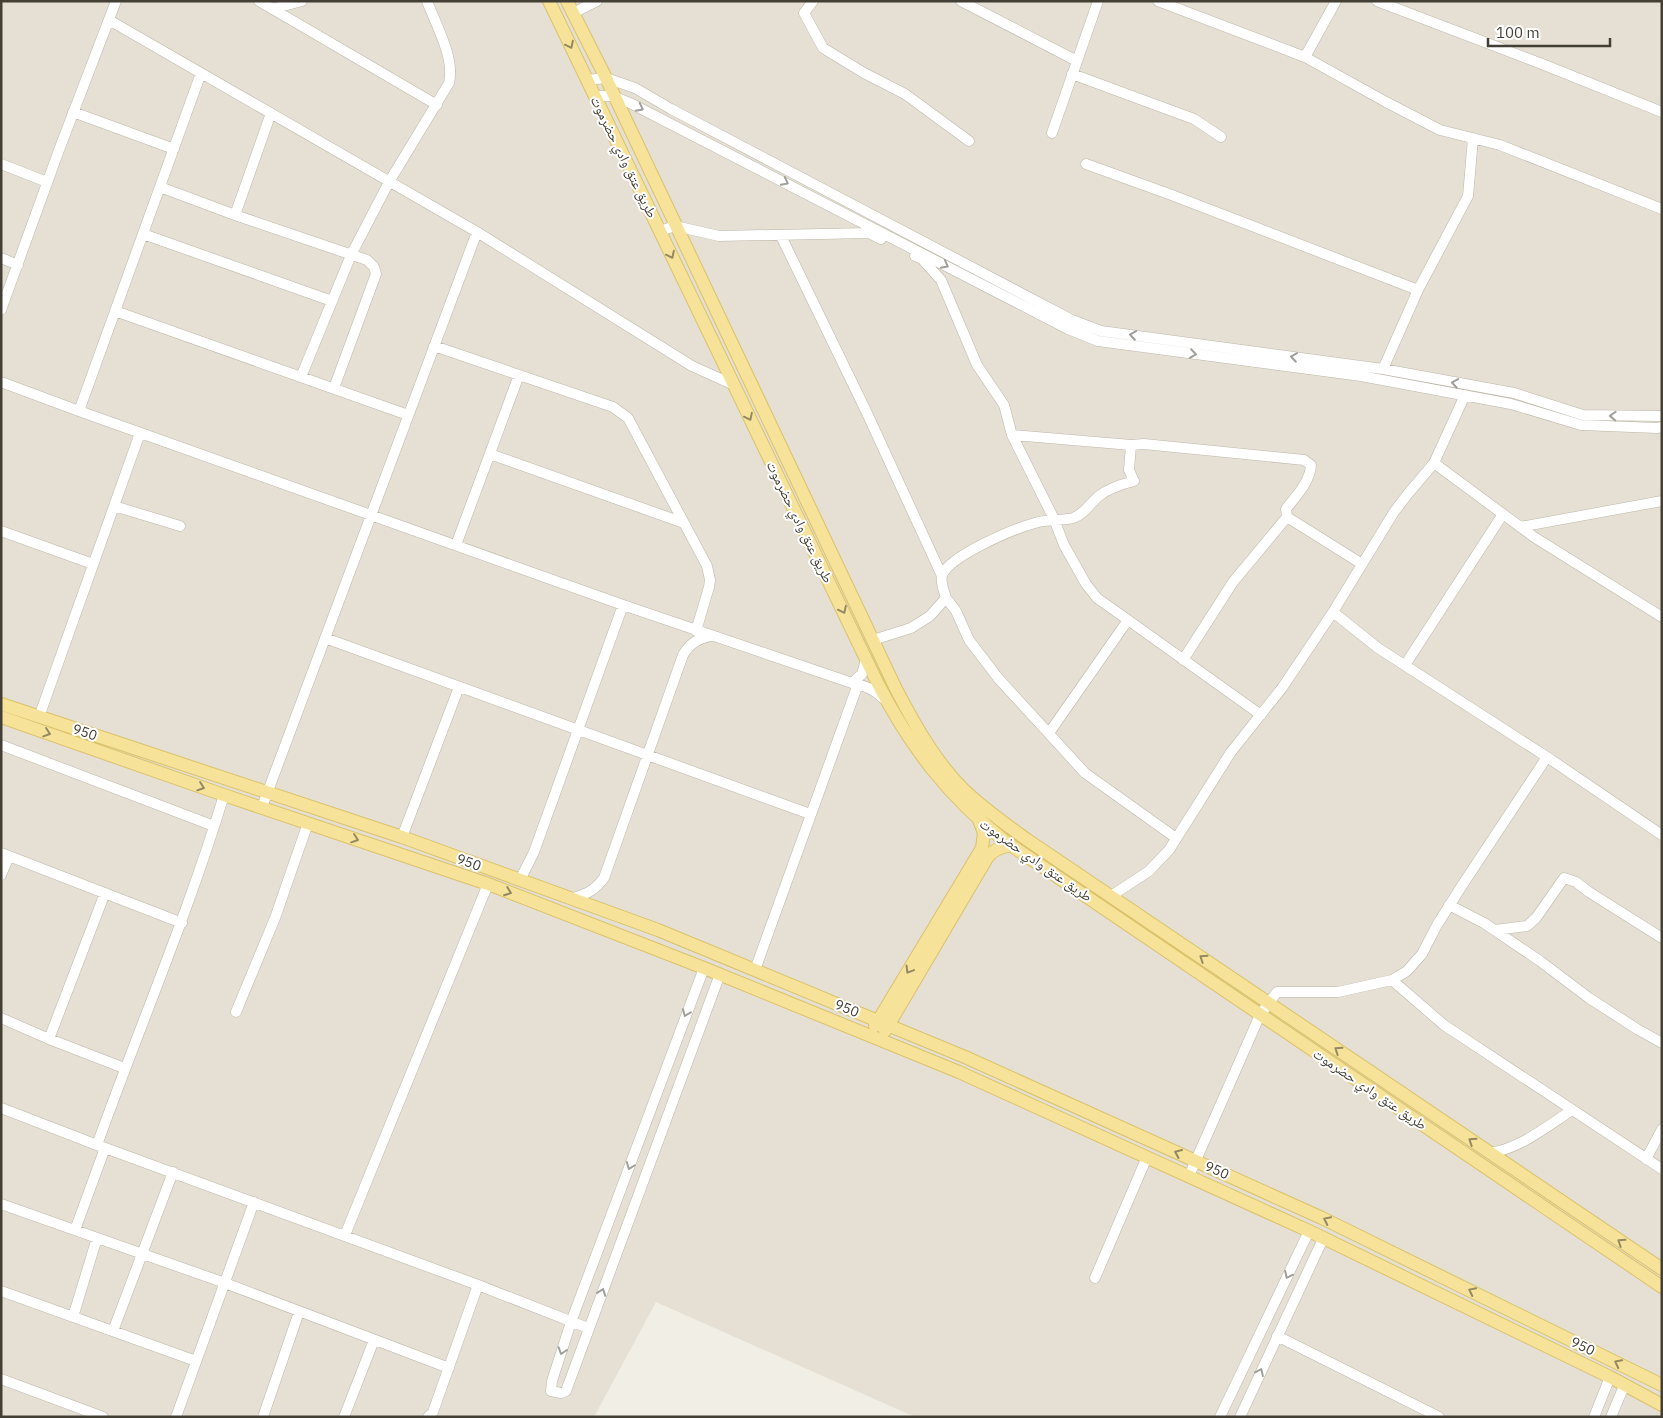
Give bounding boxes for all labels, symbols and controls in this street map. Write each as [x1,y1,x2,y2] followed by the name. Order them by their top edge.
[1488,15,1610,47] scale bar
[1496,23,1540,42] text: 100 m
[564,40,574,49] one-way arrow
[584,93,661,222] street label: طريق عتق وادي حضرموت
[635,102,644,112] one-way arrow
[780,176,789,186] one-way arrow
[665,250,675,259] one-way arrow
[939,259,948,269] one-way arrow
[1129,330,1137,341] one-way arrow
[1190,348,1198,359] one-way arrow
[1290,352,1298,363] one-way arrow
[1450,378,1459,388] one-way arrow
[1609,410,1617,421] one-way arrow
[743,412,753,421] one-way arrow
[760,458,837,587] street label: طريق عتق وادي حضرموت
[836,605,846,614] one-way arrow
[70,719,100,745] street label: 950
[43,728,51,738] one-way arrow
[196,781,204,791] one-way arrow
[975,814,1096,908] street label: طريق عتق وادي حضرموت
[350,833,358,843] one-way arrow
[454,849,484,875] street label: 950
[503,886,512,896] one-way arrow
[1200,955,1209,964] one-way arrow
[906,964,916,973] one-way arrow
[832,995,862,1021] street label: 950
[682,1009,692,1017] one-way arrow
[1308,1044,1430,1136] street label: طريق عتق وادي حضرموت
[1334,1047,1344,1056] one-way arrow
[1468,1138,1478,1147] one-way arrow
[1175,1149,1184,1159] one-way arrow
[1202,1157,1232,1183] street label: 950
[625,1161,635,1169] one-way arrow
[1323,1216,1332,1226] one-way arrow
[1618,1239,1627,1248] one-way arrow
[1283,1270,1294,1279] one-way arrow
[596,1288,606,1297] one-way arrow
[1469,1288,1478,1298] one-way arrow
[1568,1332,1598,1360] street label: 950
[557,1346,567,1355] one-way arrow
[1614,1359,1623,1369] one-way arrow
[1254,1368,1265,1377] one-way arrow

